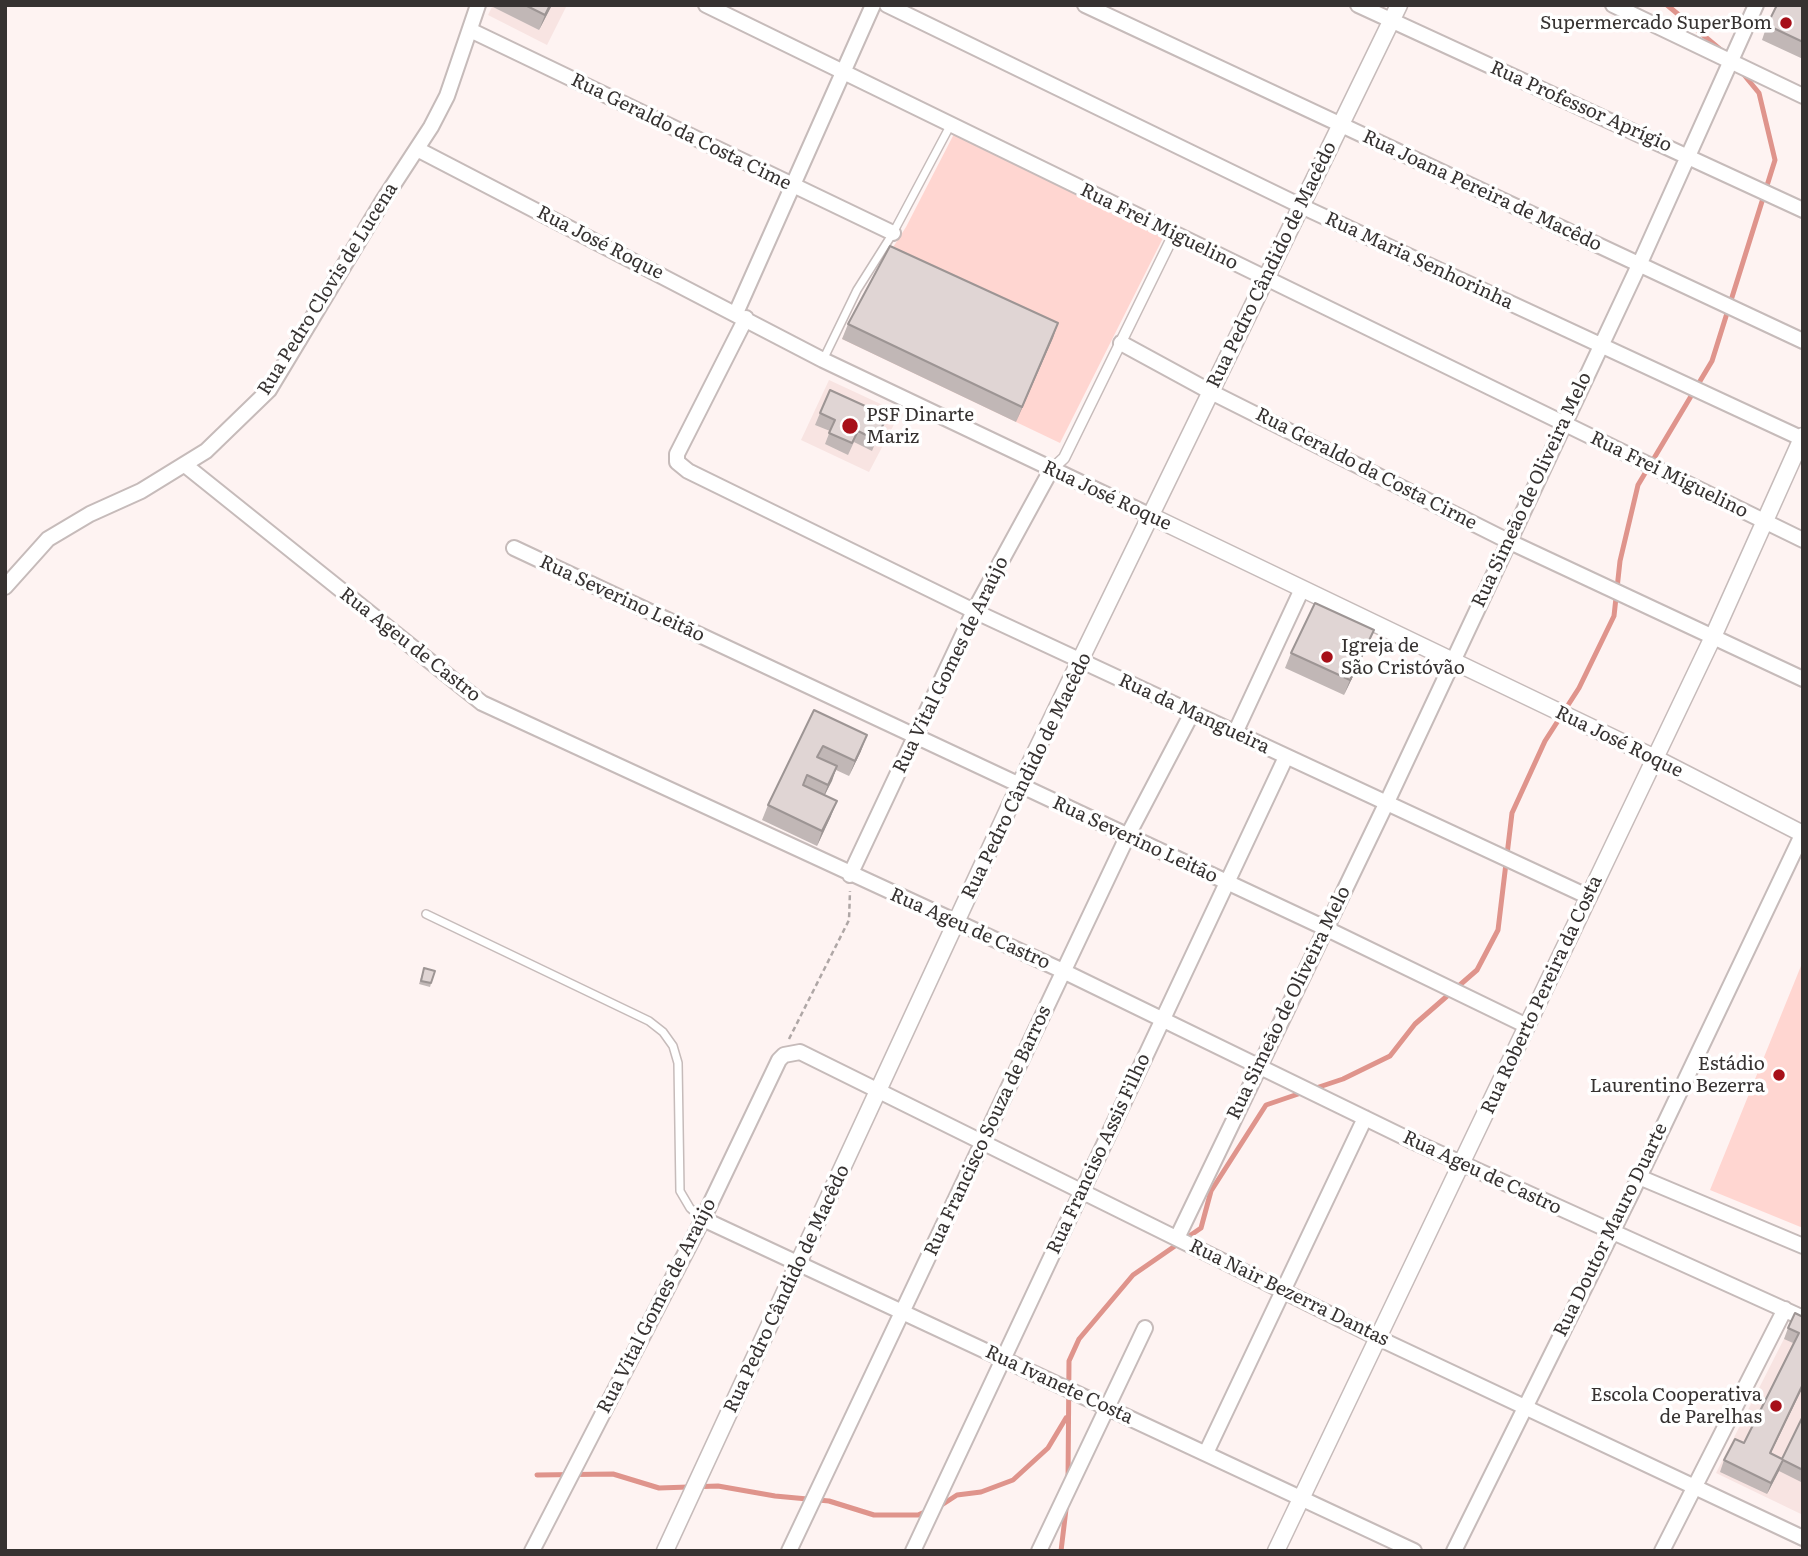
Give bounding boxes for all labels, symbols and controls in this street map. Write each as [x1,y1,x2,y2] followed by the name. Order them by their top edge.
[1540,12,1772,34] place label: Supermercado SuperBom
[1778,15,1794,31] marker: Supermercado SuperBom
[1487,57,1675,157] street label: Rua Professor Aprígio
[567,69,795,195] street label: Rua Geraldo da Costa Cime
[1359,125,1605,257] street label: Rua Joana Pereira de Macêdo
[1202,138,1342,392] street label: Rua Pedro Cândido de Macêdo
[253,178,403,400] street label: Rua Pedro Clovis de Lucena
[1076,179,1242,275] street label: Rua Frei Miguelino
[533,201,667,285] street label: Rua José Roque
[1321,207,1517,315] street label: Rua Maria Senhorinha
[1467,369,1597,611] street label: Rua Simeão de Oliveira Melo
[1252,403,1480,535] street label: Rua Geraldo da Costa Cirne
[866,404,974,448] place label: PSF Dinarte Mariz
[840,416,860,436] marker: PSF Dinarte Mariz
[1586,427,1752,523] street label: Rua Frei Miguelino
[1039,456,1175,536] street label: Rua José Roque
[536,551,708,647] street label: Rua Severino Leitão
[888,553,1014,777] street label: Rua Vital Gomes de Araújo
[335,583,485,707] street label: Rua Ageu de Castro
[1341,635,1465,679] place label: Igreja de São Cristóvão
[957,649,1097,903] street label: Rua Pedro Cândido de Macêdo
[1319,649,1335,665] marker: Igreja de São Cristóvão
[1115,669,1273,759] street label: Rua da Mangueira
[1551,701,1687,783] street label: Rua José Roque
[1049,792,1221,888] street label: Rua Severino Leitão
[1477,872,1607,1118] street label: Rua Roberto Pereira da Costa
[887,883,1053,975] street label: Rua Ageu de Castro
[1222,883,1356,1123] street label: Rua Simeão de Oliveira Melo
[920,1002,1056,1260] street label: Rua Francisco Souza de Barros
[1042,1050,1156,1258] street label: Rua Franciso Assis Filho
[1590,1053,1765,1097] place label: Estádio Laurentino Bezerra
[1771,1067,1787,1083] marker: Estádio Laurentino Bezerra
[1549,1120,1673,1340] street label: Rua Doutor Mauro Duarte
[1399,1126,1565,1220] street label: Rua Ageu de Castro
[719,1161,855,1417] street label: Rua Pedro Cândido de Macêdo
[593,1195,721,1417] street label: Rua Vital Gomes de Araújo
[1185,1235,1393,1351] street label: Rua Nair Bezerra Dantas
[981,1341,1137,1429] street label: Rua Ivanete Costa
[1591,1384,1762,1428] place label: Escola Cooperativa de Parelhas
[1768,1398,1784,1414] marker: Escola Cooperativa de Parelhas

